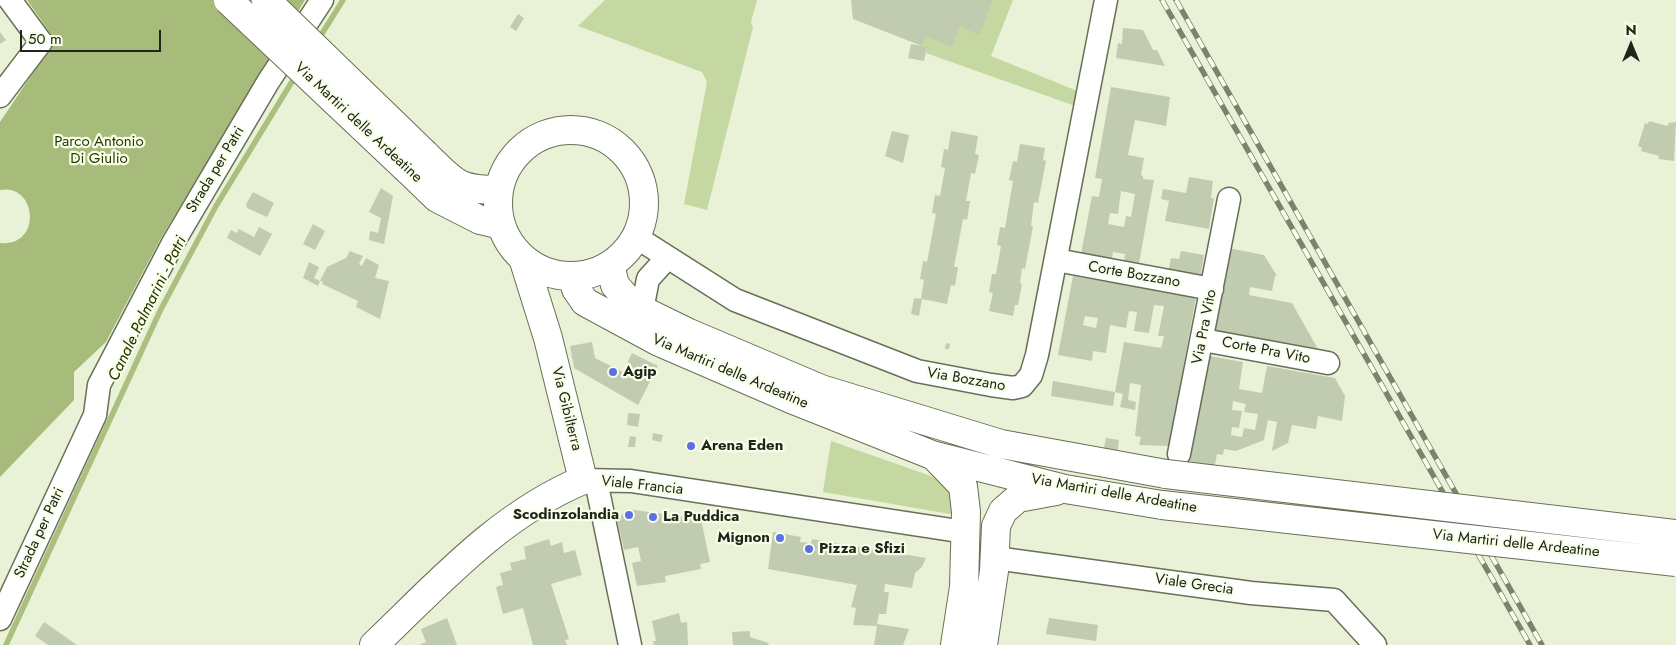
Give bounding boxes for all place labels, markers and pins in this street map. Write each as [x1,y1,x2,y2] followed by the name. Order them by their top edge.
[623,363,657,381] place label: Agip
[607,366,619,378] marker: Agip
[701,437,783,455] place label: Arena Eden
[685,440,697,452] marker: Arena Eden
[513,506,619,524] place label: Scodinzolandia
[663,508,739,526] place label: La Puddica
[623,509,635,521] marker: Scodinzolandia
[647,511,659,523] marker: La Puddica
[717,529,770,547] place label: Mignon
[774,532,786,544] marker: Mignon
[819,540,905,558] place label: Pizza e Sfizi
[803,543,815,555] marker: Pizza e Sfizi

